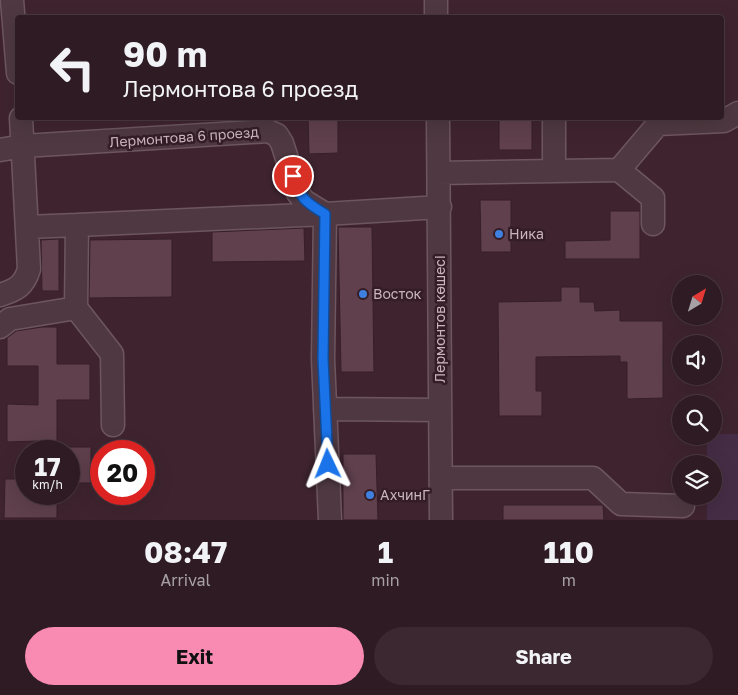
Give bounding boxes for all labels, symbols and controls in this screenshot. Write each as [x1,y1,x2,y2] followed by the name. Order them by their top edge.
[123,33,207,75] text: 90 m
[40,35,105,100] icon: left
[123,75,358,102] text: Лермонтова 6 проезд
[109,123,260,150] street label: Лермонтова 6 проезд
[272,155,314,197] pin
[279,162,307,190] icon: arrive
[509,225,544,242] place label: Ника
[493,228,505,240] marker: Ника
[431,255,448,383] street label: Лермонтов көшесі
[672,275,722,325] north arrow
[672,275,722,505] map controls
[373,285,422,302] place label: Восток
[357,288,369,300] marker: Восток
[672,335,722,385] button: sound
[672,395,722,445] button: search
[301,437,353,489] position arrow
[90,440,155,505] speed limit sign: 20
[34,451,61,482] text: 17
[672,455,722,505] button: layers
[32,477,63,492] text: km/h
[380,486,430,503] place label: АхчинГ
[364,489,376,501] marker: АхчинГ
[144,534,227,570] text: 08:47
[378,534,393,570] text: 1
[544,534,594,570] text: 110
[161,570,211,590] text: Arrival
[371,570,400,590] text: min
[562,570,576,590] text: m
[25,627,364,685] button: Exit
[374,627,713,685] button: Share

